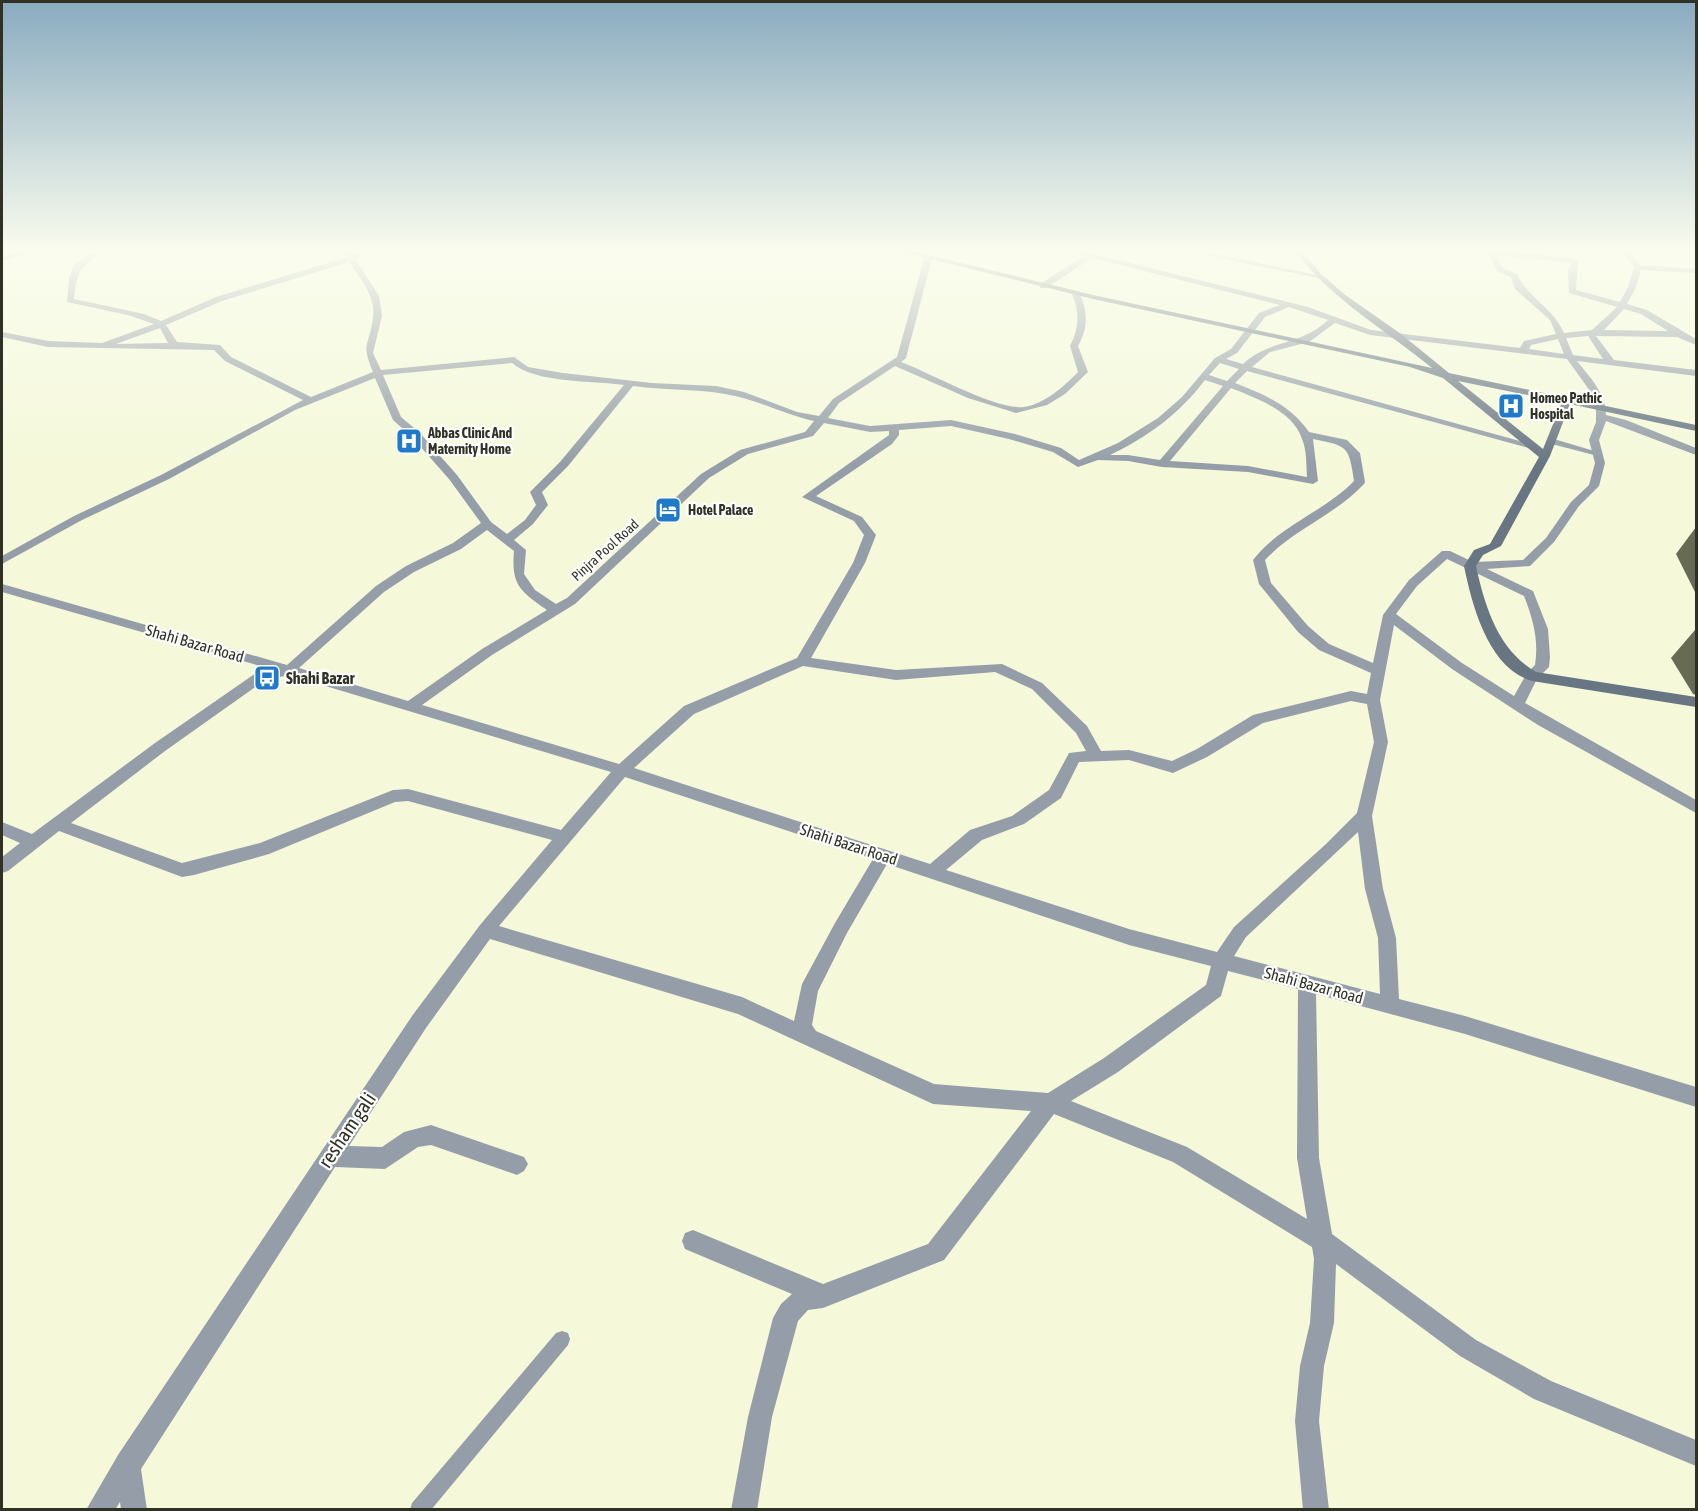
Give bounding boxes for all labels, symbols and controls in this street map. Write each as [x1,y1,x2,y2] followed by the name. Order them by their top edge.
[1530,390,1603,422] place label: Homeo Pathic Hospital
[1496,391,1526,421] hospital icon: Homeo Pathic Hospital
[427,425,512,457] place label: Abbas Clinic And Maternity Home
[394,426,424,456] hospital icon: Abbas Clinic And Maternity Home
[653,495,683,525] hotel icon: Hotel Palace
[688,502,753,518] place label: Hotel Palace
[568,516,642,584] street label: Pinjra Pool Road
[144,620,246,666] street label: Shahi Bazar Road
[252,663,282,693] bus stop icon: Shahi Bazar
[286,669,355,687] place label: Shahi Bazar
[798,820,900,868] street label: Shahi Bazar Road
[1263,963,1365,1007] street label: Shahi Bazar Road
[313,1088,380,1172] street label: resham gali

